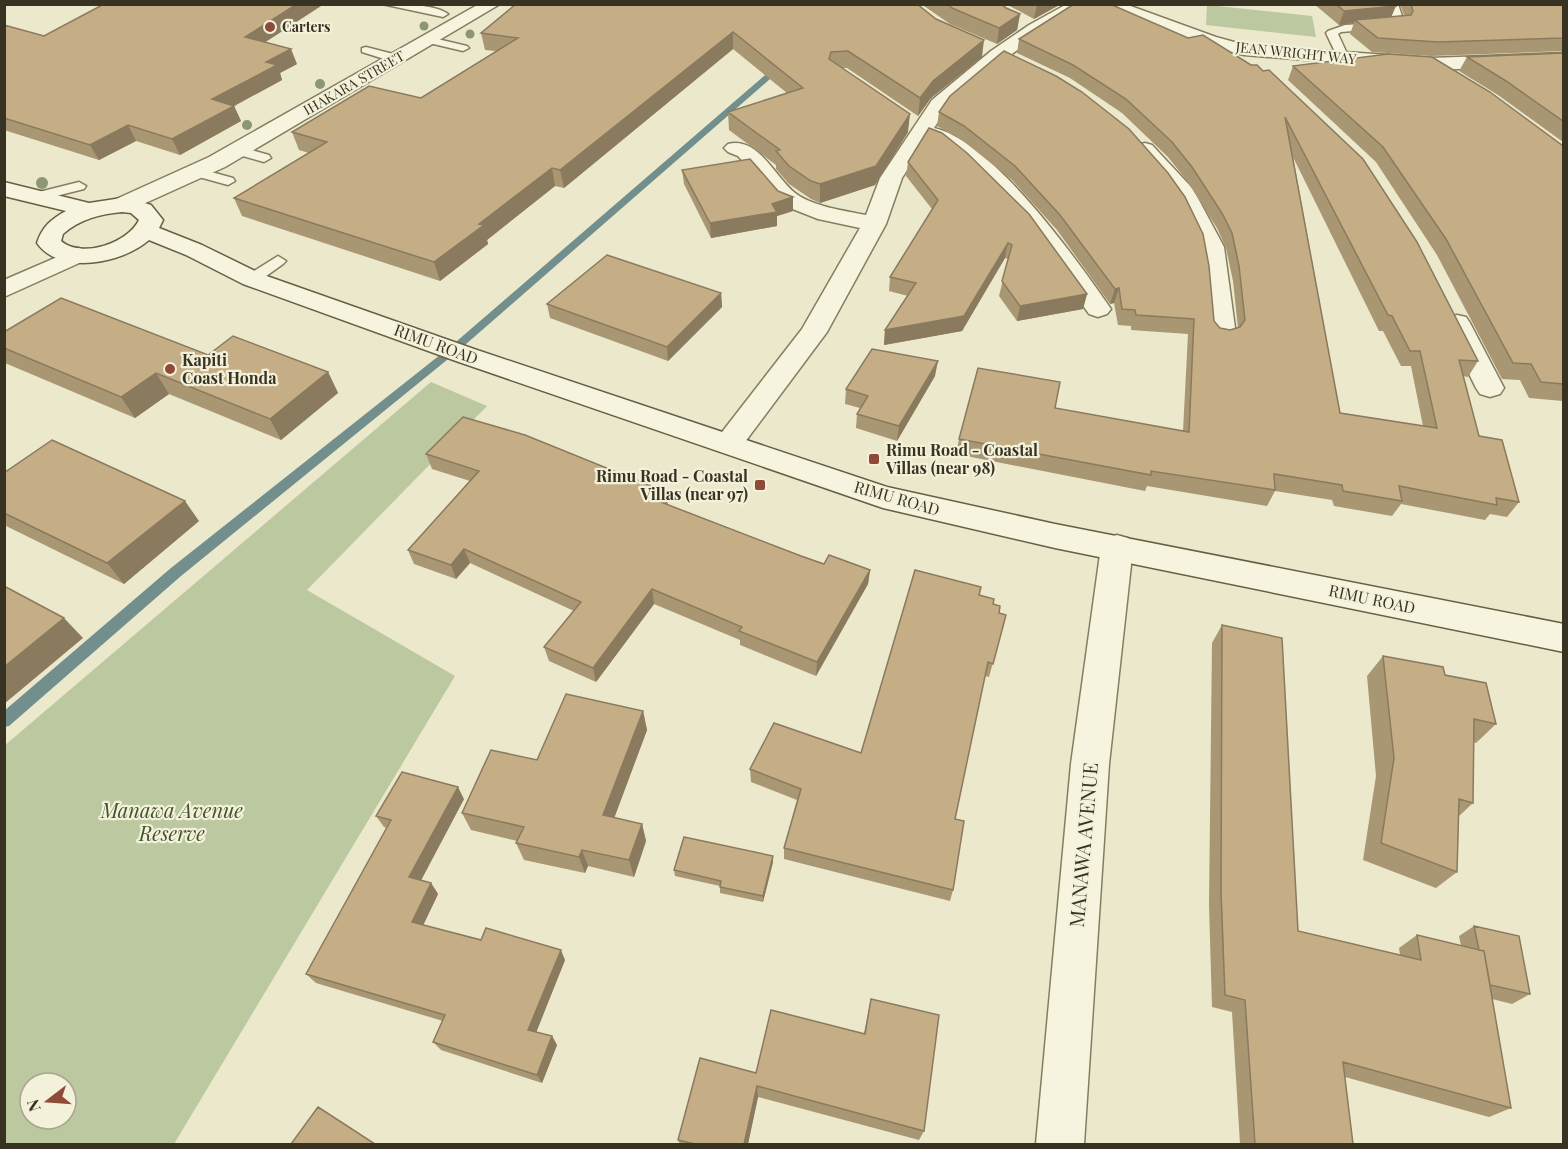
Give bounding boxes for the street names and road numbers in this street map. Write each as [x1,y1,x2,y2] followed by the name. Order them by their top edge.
[1234,37,1358,68] street label: JEAN WRIGHT WAY
[300,46,408,119] street label: IHAKARA STREET
[391,319,481,368] street label: RIMU ROAD
[852,475,942,520] street label: RIMU ROAD
[1327,579,1417,618] street label: RIMU ROAD
[1062,761,1103,928] street label: MANAWA AVENUE

